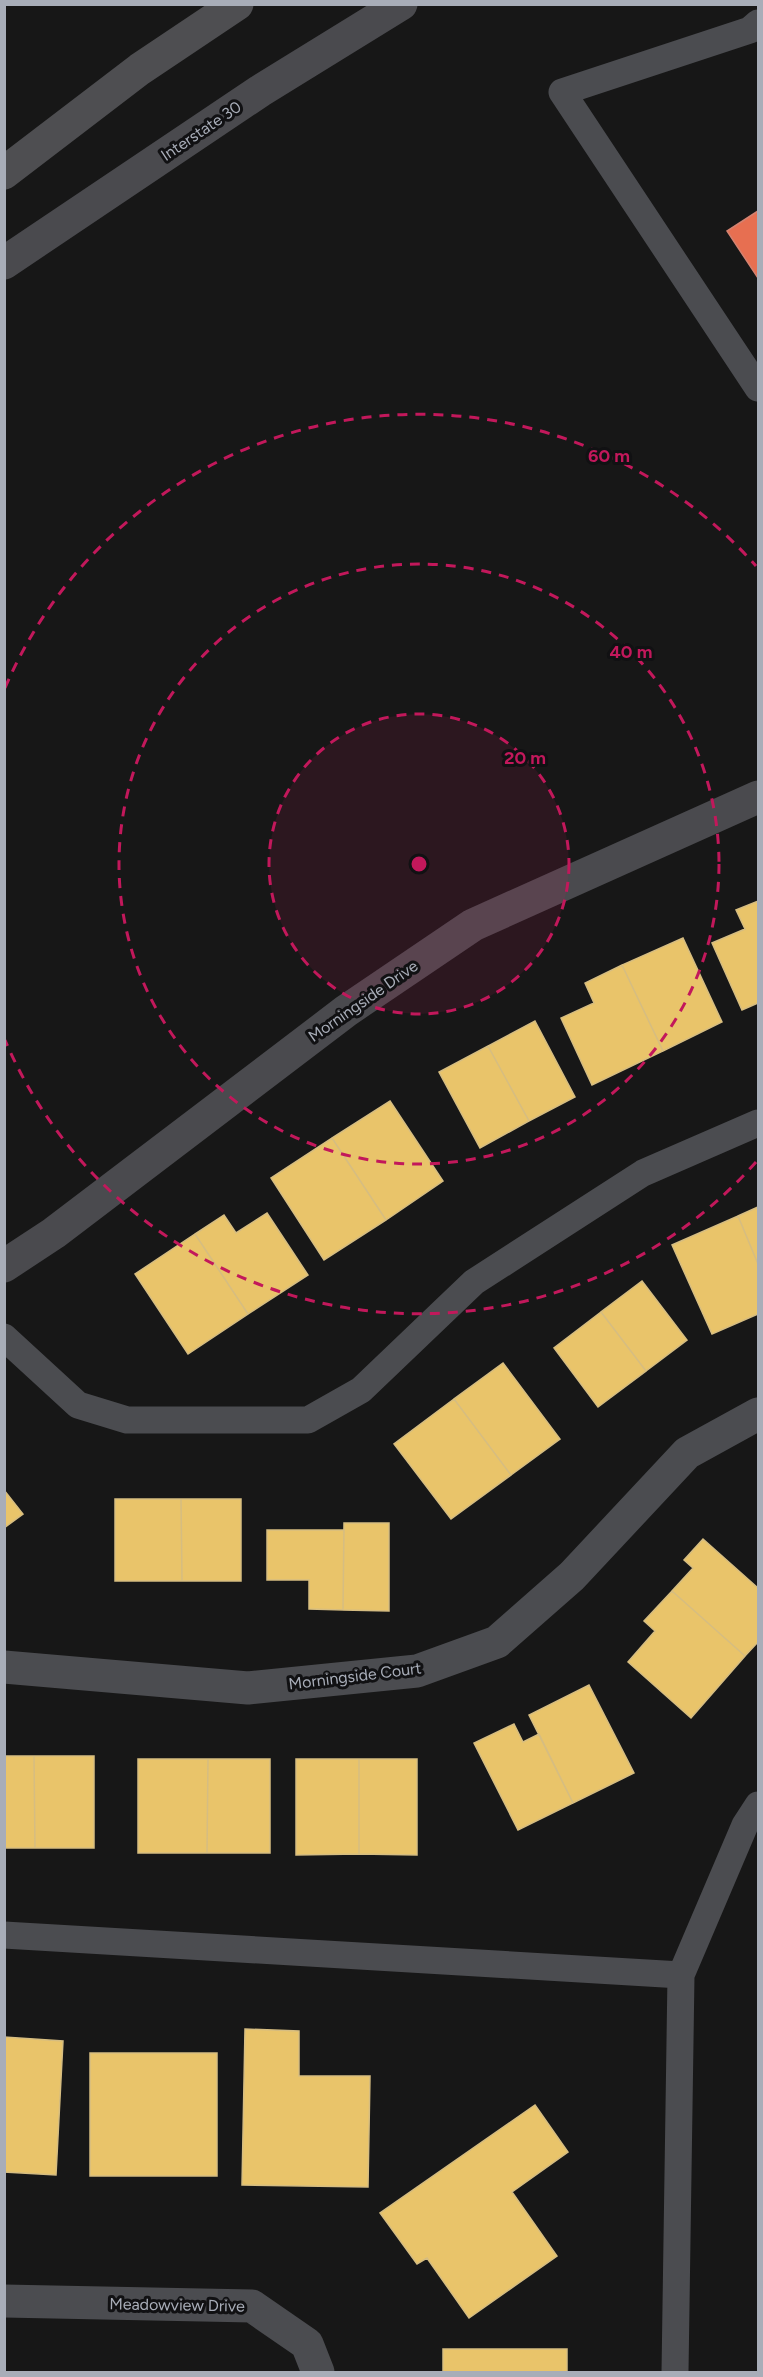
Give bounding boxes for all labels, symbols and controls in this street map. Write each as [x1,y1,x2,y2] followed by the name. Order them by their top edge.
[157,97,245,165] street label: Interstate 30
[588,445,630,467] text: 60 m
[609,641,653,663] text: 40 m
[504,747,546,769] text: 20 m
[409,854,429,874] centre of rings
[305,956,422,1046] street label: Morningside Drive
[288,1658,422,1694] street label: Morningside Court
[109,2294,245,2316] street label: Meadowview Drive

